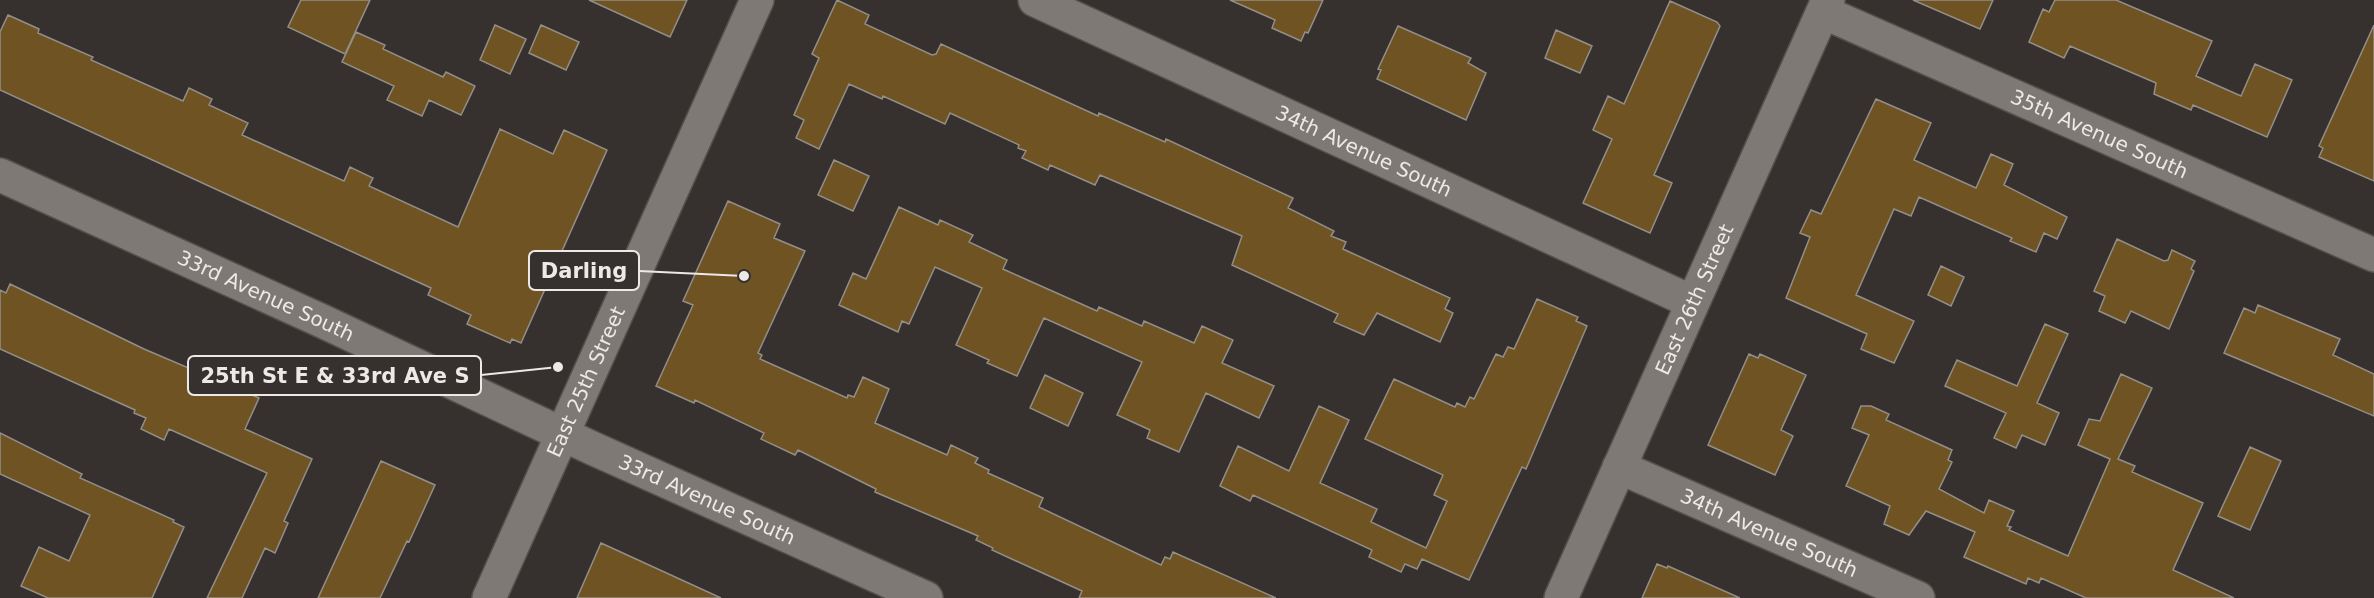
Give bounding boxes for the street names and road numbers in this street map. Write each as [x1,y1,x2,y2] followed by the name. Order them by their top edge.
[2007,84,2192,183] street label: 35th Avenue South
[1272,100,1456,202] street label: 34th Avenue South
[1650,220,1739,379] street label: East 26th Street
[174,245,358,346] street label: 33rd Avenue South
[542,302,630,461] street label: East 25th Street
[615,450,799,550] street label: 33rd Avenue South
[1677,483,1862,582] street label: 34th Avenue South

